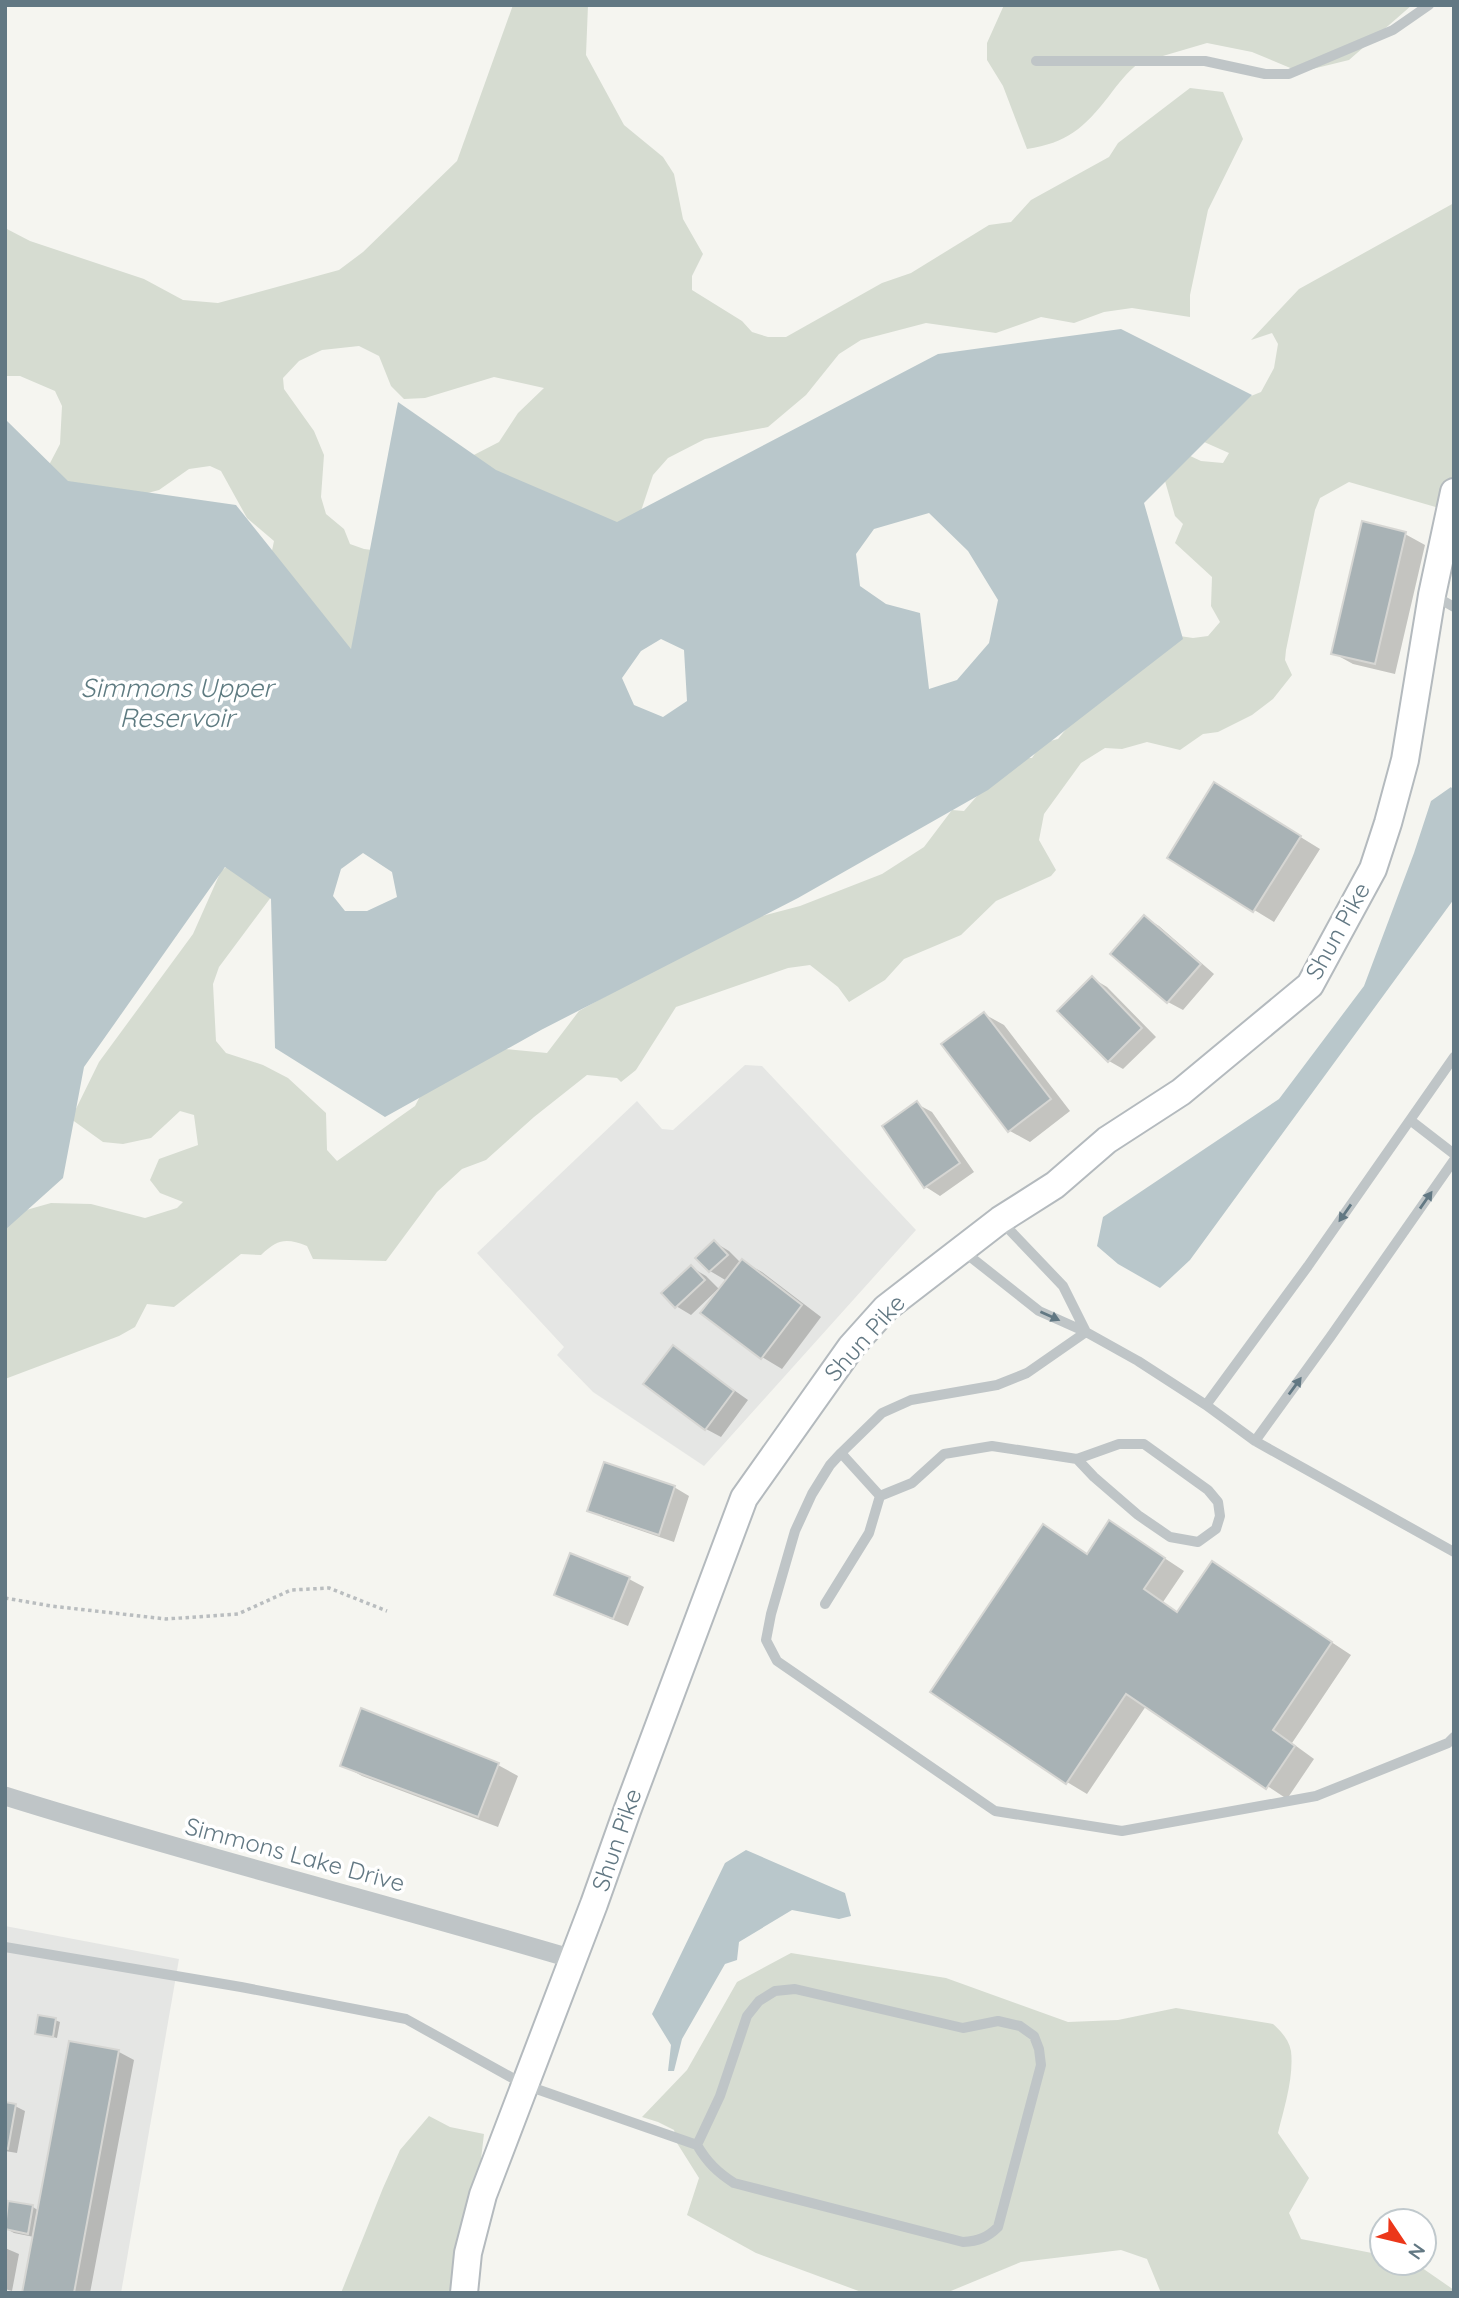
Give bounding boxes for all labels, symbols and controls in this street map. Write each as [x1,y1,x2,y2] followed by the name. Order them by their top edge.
[81,671,276,734] water label: Simmons Upper Reservoir
[1298,877,1376,984] street label: Shun Pike
[1419,1191,1433,1209] one-way arrow
[1338,1204,1352,1222] one-way arrow
[817,1288,911,1387] street label: Shun Pike
[1040,1310,1060,1322] one-way arrow
[1288,1377,1302,1395] one-way arrow
[585,1784,648,1895] street label: Shun Pike
[182,1810,408,1898] street label: Simmons Lake Drive
[1368,2207,1438,2277] north arrow
[1403,2239,1431,2264] text: N

